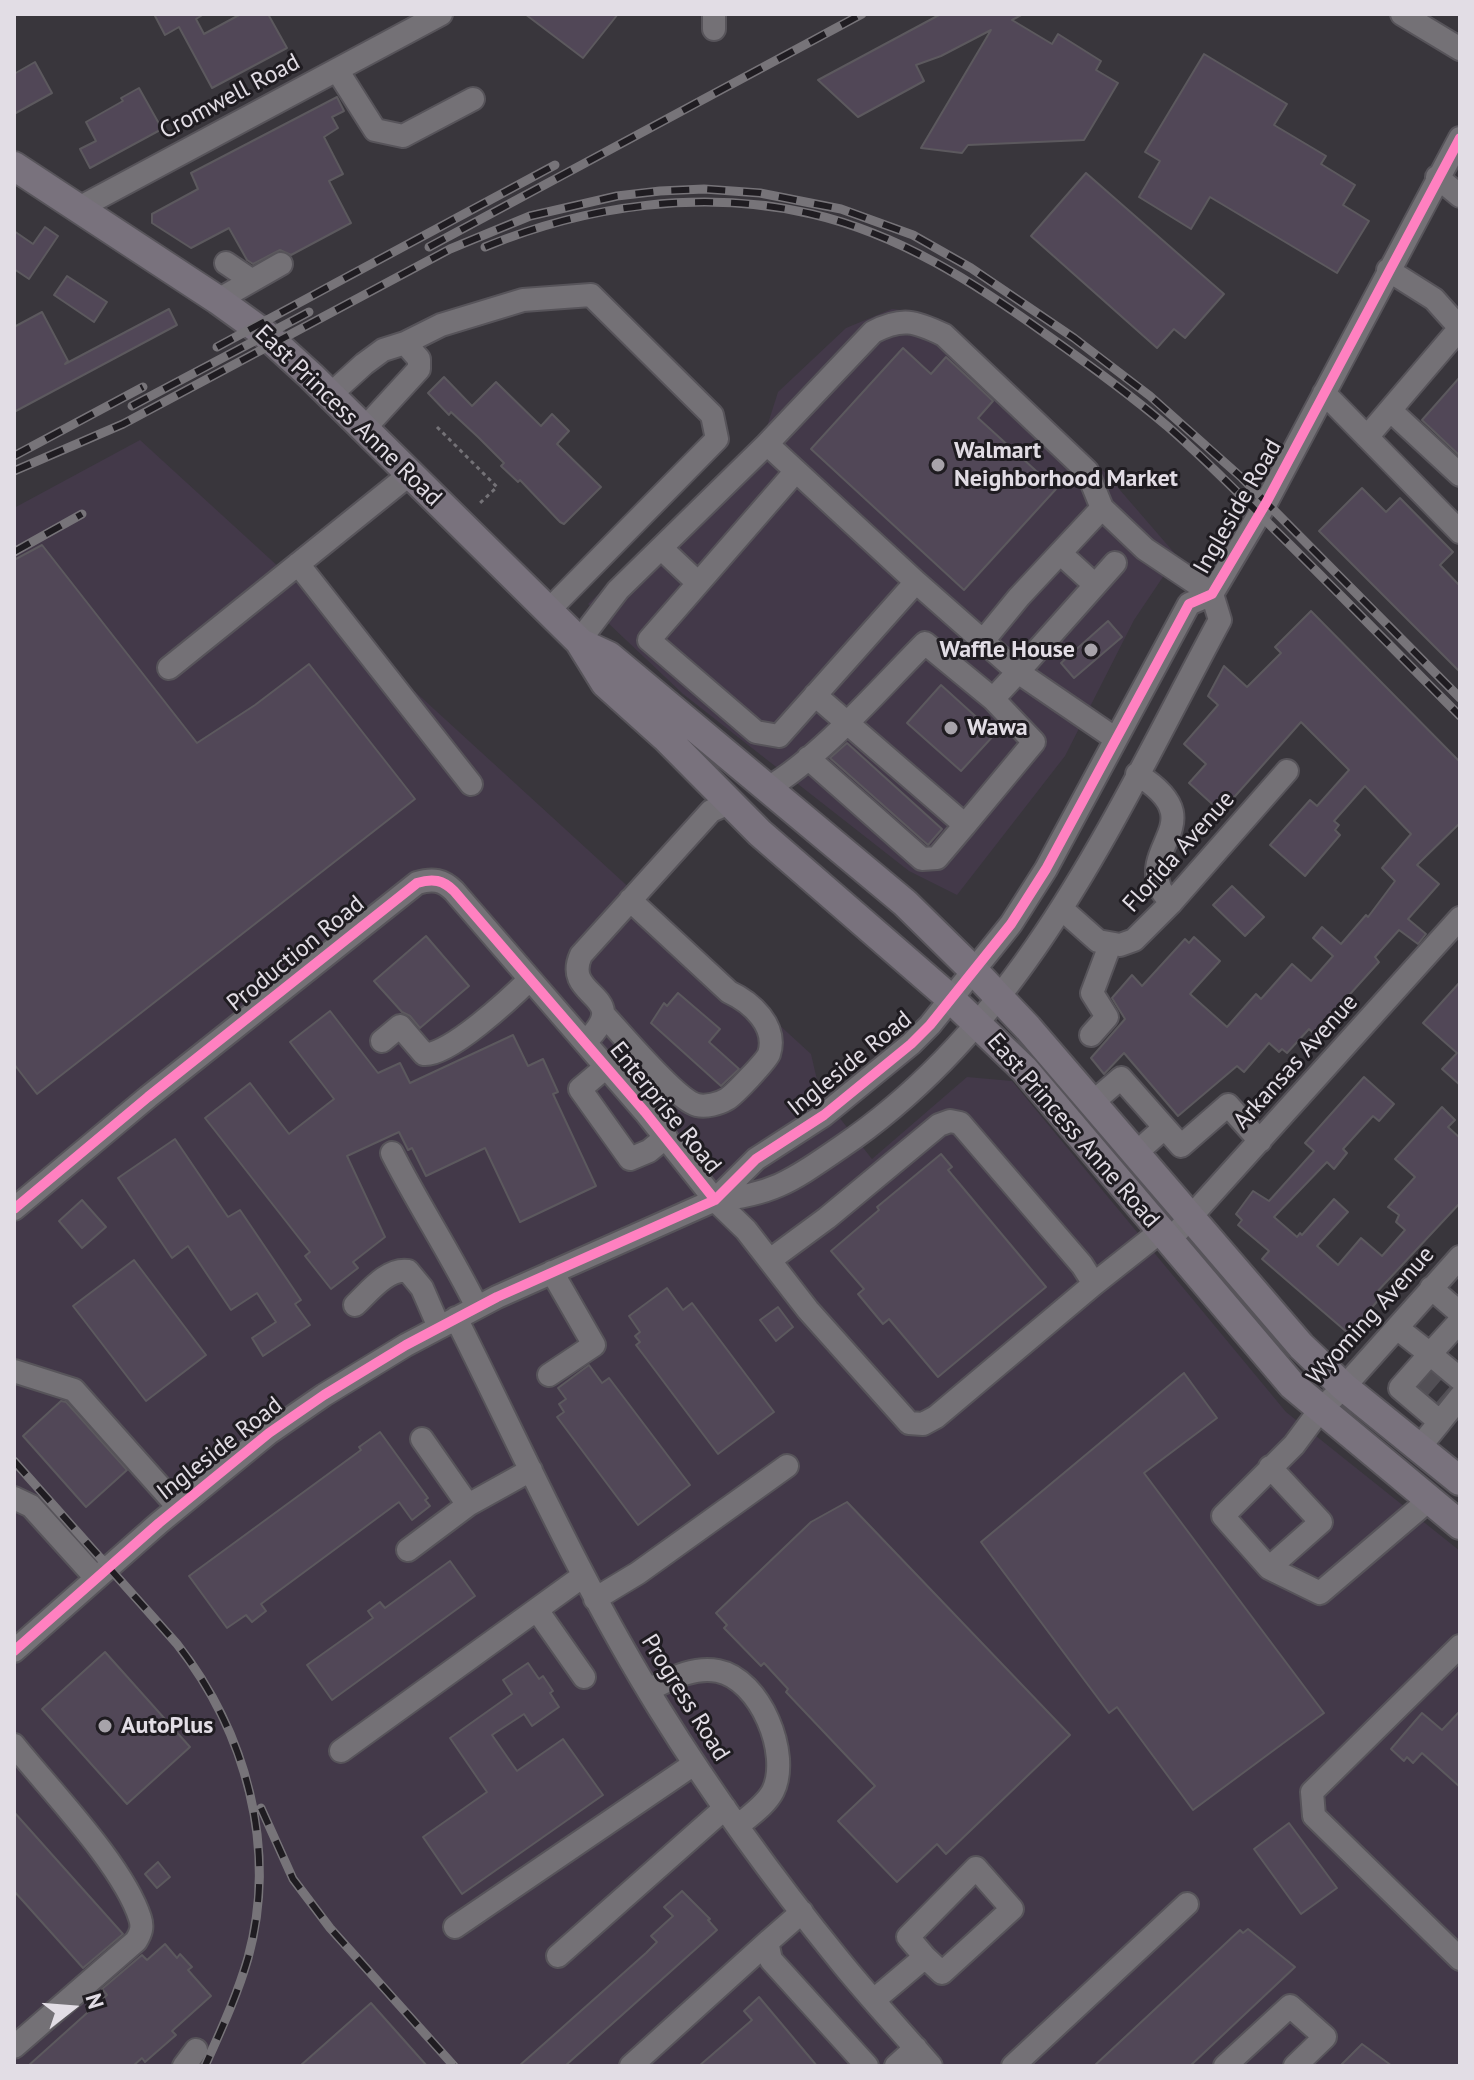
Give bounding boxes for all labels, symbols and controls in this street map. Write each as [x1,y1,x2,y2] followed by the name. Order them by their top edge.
[155,48,305,146] street label: Cromwell Road
[249,319,447,513] street label: East Princess Anne Road
[1188,434,1288,580] street label: Ingleside Road
[954,437,1178,493] place label: Walmart Neighborhood Market
[929,456,947,474] marker: Walmart Neighborhood Market
[940,636,1075,664] place label: Waffle House
[1082,641,1100,659] marker: Waffle House
[967,714,1028,742] place label: Wawa
[942,719,960,737] marker: Wawa
[1117,785,1241,919] street label: Florida Avenue
[222,890,370,1018] street label: Production Road
[1228,988,1364,1136] street label: Arkansas Avenue
[782,1005,918,1123] street label: Ingleside Road
[981,1028,1165,1234] street label: East Princess Anne Road
[603,1036,727,1180] street label: Enterprise Road
[1301,1241,1441,1391] street label: Wyoming Avenue
[152,1391,288,1507] street label: Ingleside Road
[635,1629,735,1767] street label: Progress Road
[121,1712,213,1740] place label: AutoPlus
[96,1717,114,1735] marker: AutoPlus
[32,1968,112,2048] north arrow
[79,1990,110,2012] text: N

